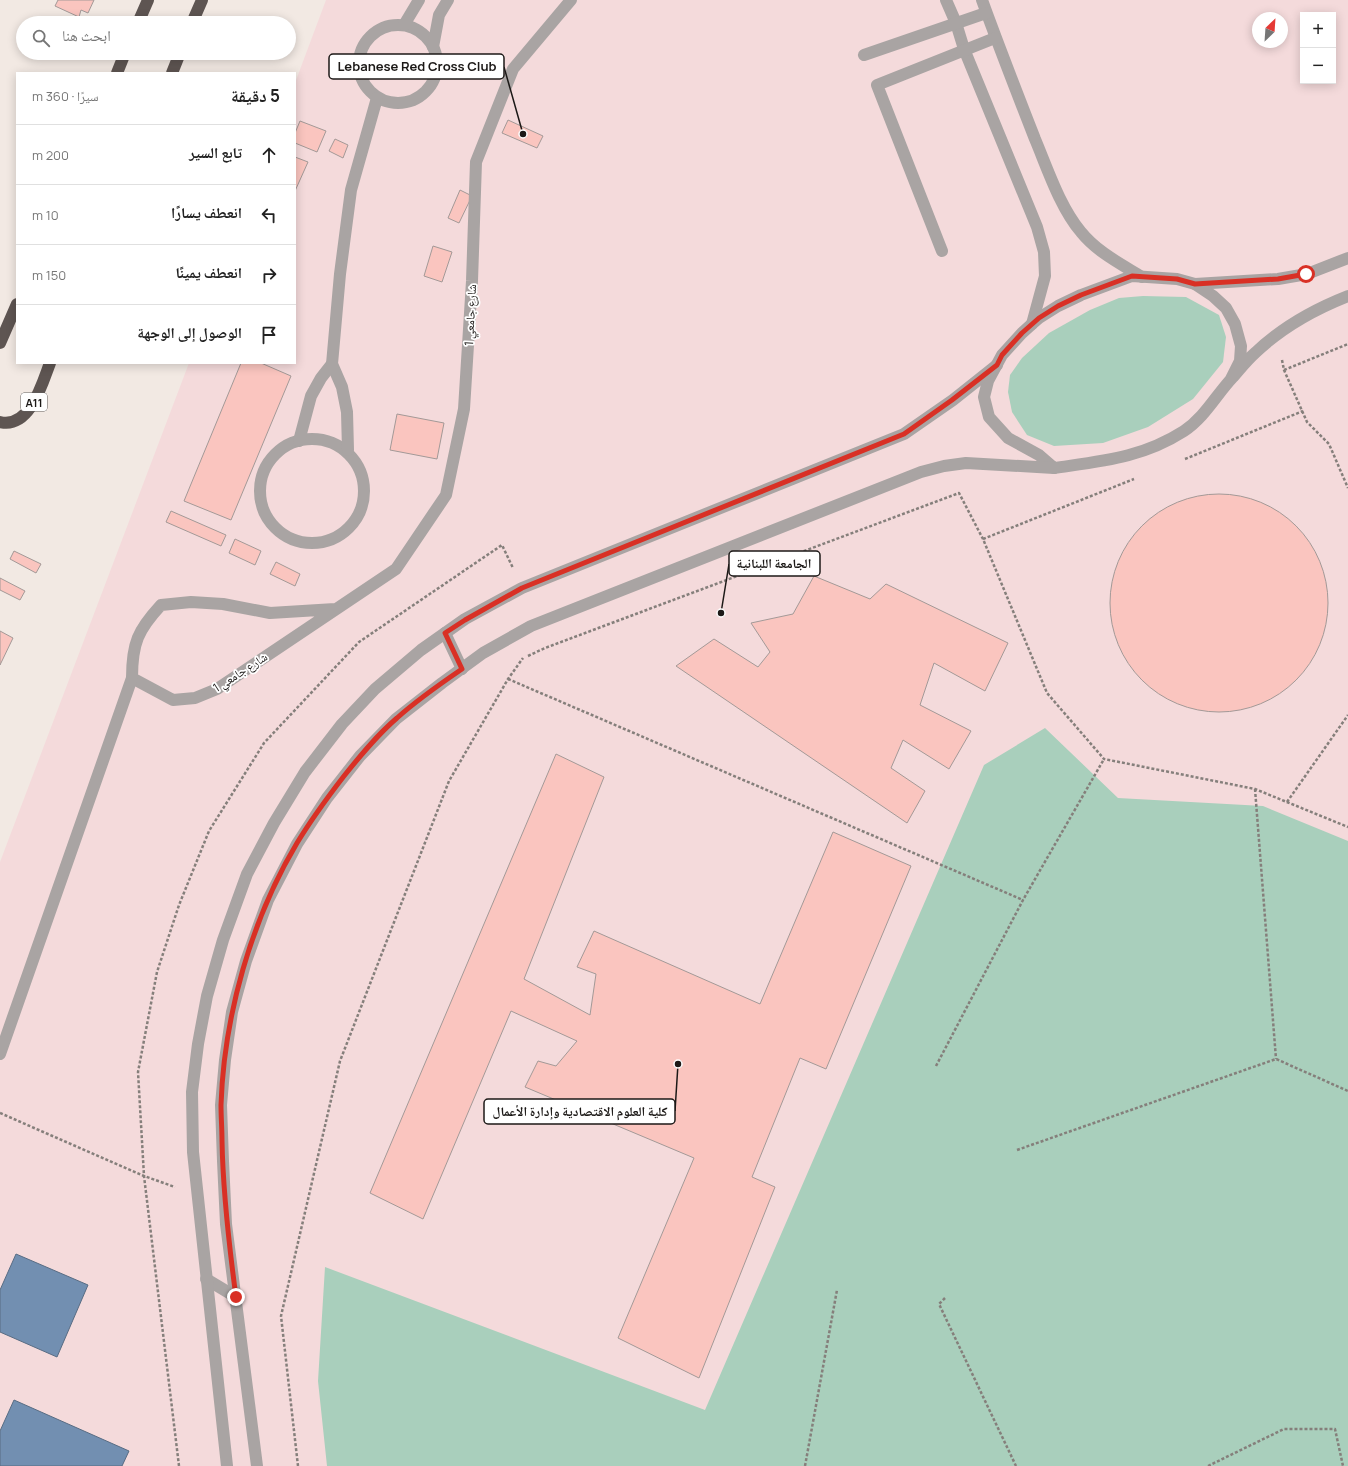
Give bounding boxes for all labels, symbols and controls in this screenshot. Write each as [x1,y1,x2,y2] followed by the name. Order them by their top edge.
[1252,12,1288,48] north arrow
[1300,12,1336,84] map controls
[1300,12,1336,48] button: +
[16,16,296,60] search box
[62,25,111,46] text: ابحث هنا
[30,27,52,49] icon: search
[1300,48,1336,84] button: −
[329,54,504,79] callout: Lebanese Red Cross Club
[337,57,497,75] text: Lebanese Red Cross Club
[231,84,280,107] text: 5 دقيقة
[32,87,99,105] text: سيرًا · 360 m
[189,142,242,163] text: تابع السير
[258,144,280,166] icon: ahead
[32,146,69,164] text: 200 m
[171,202,242,223] text: انعطف يسارًا
[258,204,280,226] icon: left
[32,206,59,224] text: 10 m
[175,262,242,283] text: انعطف يمينًا
[258,264,280,286] icon: right
[1297,265,1315,283] route start
[32,266,66,284] text: 150 m
[460,284,482,346] street label: شارع جامعي 1
[137,322,242,343] text: الوصول إلى الوجهة
[258,324,280,346] icon: arrive
[21,393,47,411] road number: A11
[729,551,820,576] callout: الجامعة اللبنانية
[737,554,811,572] text: الجامعة اللبنانية
[210,648,272,698] street label: شارع جامعي 1
[484,1099,675,1124] callout: كلية العلوم الاقتصادية وإدارة الأعمال
[493,1102,668,1121] text: كلية العلوم الاقتصادية وإدارة الأعمال
[227,1288,245,1306] route end

